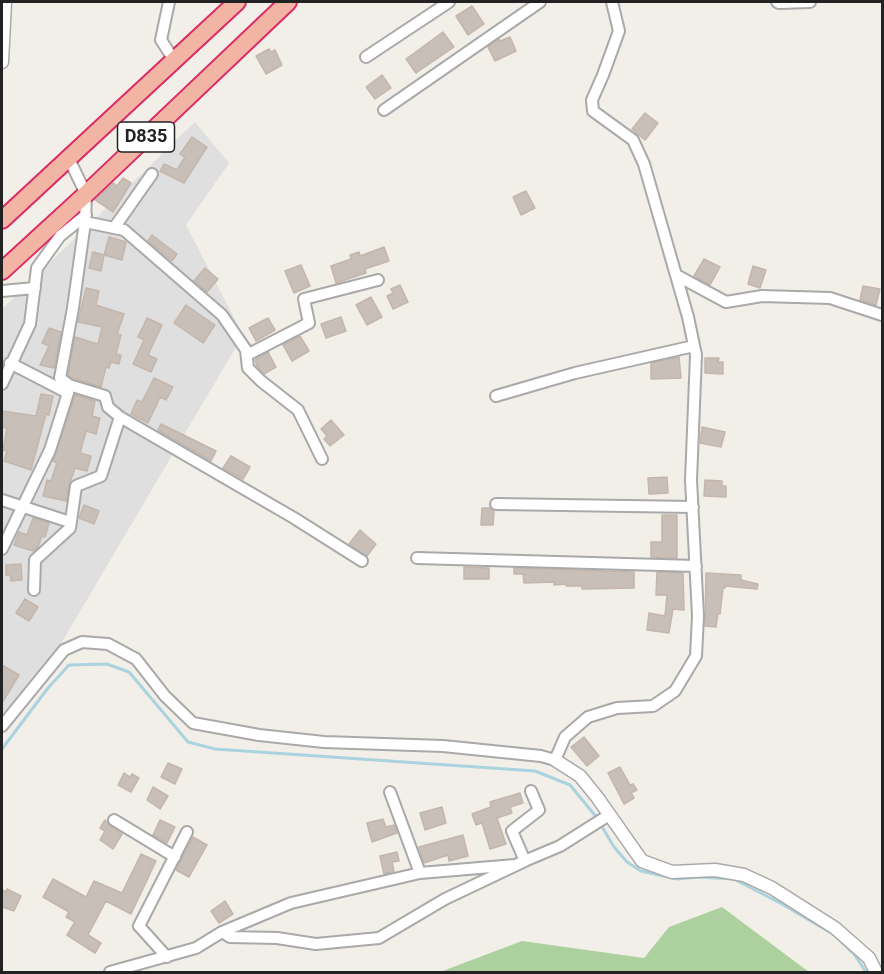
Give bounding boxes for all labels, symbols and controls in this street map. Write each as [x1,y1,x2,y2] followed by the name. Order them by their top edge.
[118,122,174,152] road number: D835

